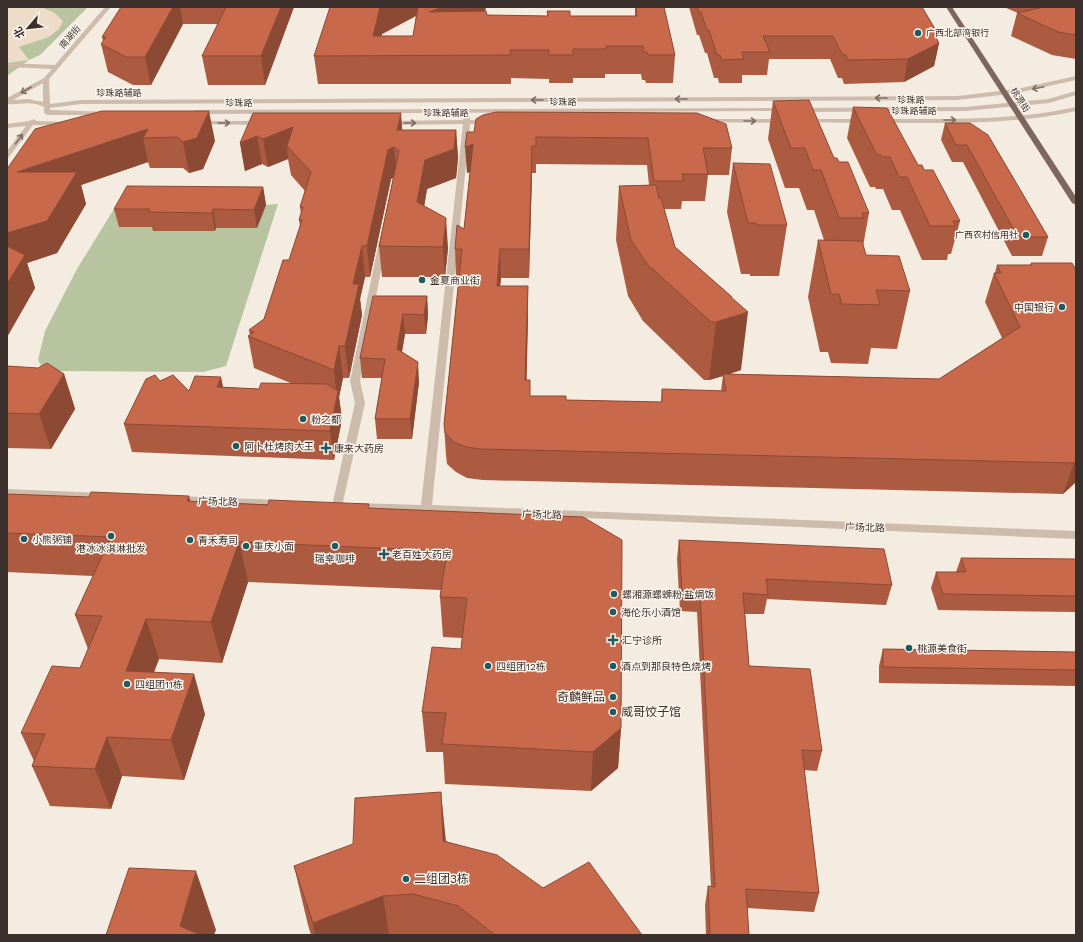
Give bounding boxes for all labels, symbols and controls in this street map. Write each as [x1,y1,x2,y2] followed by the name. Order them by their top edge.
[8,8,48,48] north arrow
[57,24,83,50] street label: 南湖街
[11,25,28,40] text: 北
[913,28,923,38] marker: 广西北部湾银行
[926,28,989,38] place label: 广西北部湾银行
[1032,84,1045,92] one-way arrow
[1008,86,1032,114] street label: 桃源街
[20,87,32,95] one-way arrow
[96,88,142,98] street label: 珍珠路辅路
[875,94,888,102] one-way arrow
[675,95,688,103] one-way arrow
[897,95,925,105] street label: 珍珠路
[531,96,544,104] one-way arrow
[549,97,577,107] street label: 珍珠路
[225,98,253,108] street label: 珍珠路
[891,106,937,116] street label: 珍珠路辅路
[423,108,469,118] street label: 珍珠路辅路
[943,116,956,124] one-way arrow
[743,117,756,125] one-way arrow
[217,119,230,127] one-way arrow
[403,119,416,127] one-way arrow
[15,134,23,145] one-way arrow
[955,229,1018,240] place label: 广西农村信用社
[1021,230,1031,240] marker: 广西农村信用社
[417,275,427,285] marker: 金夏商业街
[430,275,480,286] place label: 金夏商业街
[1014,302,1054,313] place label: 中国银行
[1057,302,1067,312] marker: 中国银行
[298,414,308,424] marker: 粉之都
[311,414,341,425] place label: 粉之都
[231,441,241,451] marker: 阿卜杜烤肉大王
[244,441,314,452] place label: 阿卜杜烤肉大王
[321,443,331,453] marker: 康来大药房
[334,443,384,454] place label: 康来大药房
[198,495,238,508] street label: 广场北路
[522,508,562,521] street label: 广场北路
[845,521,885,534] street label: 广场北路
[106,531,116,541] marker: 港冰冰淇淋批发
[19,534,29,544] marker: 小熊粥铺
[32,534,72,545] place label: 小熊粥铺
[185,535,195,545] marker: 青禾寿司
[198,535,238,546] place label: 青禾寿司
[241,541,251,551] marker: 重庆小面
[254,541,294,552] place label: 重庆小面
[330,541,340,551] marker: 瑞幸咖啡
[76,543,146,554] place label: 港冰冰淇淋批发
[379,549,389,559] marker: 老百姓大药房
[392,549,452,560] place label: 老百姓大药房
[315,553,355,564] place label: 瑞幸咖啡
[609,589,619,599] marker: 螺湘源螺蛳粉·盐焗饭
[622,589,714,600] place label: 螺湘源螺蛳粉·盐焗饭
[608,607,618,617] marker: 海伦乐小酒馆
[621,607,681,618] place label: 海伦乐小酒馆
[607,634,619,646] marker: 汇宁诊所
[622,635,662,646] place label: 汇宁诊所
[904,643,914,653] marker: 桃源美食街
[917,643,967,654] place label: 桃源美食街
[483,661,493,671] marker: 四组团12栋
[496,661,546,672] place label: 四组团12栋
[608,661,618,671] marker: 酒点到那良特色烧烤
[621,661,711,672] place label: 酒点到那良特色烧烤
[122,679,132,689] marker: 四组团11栋
[135,679,183,690] place label: 四组团11栋
[557,690,605,704] place label: 奇麟鲜品
[608,692,618,702] marker: 奇麟鲜品
[621,705,681,719] place label: 威哥饺子馆
[608,707,618,717] marker: 威哥饺子馆
[414,872,469,886] place label: 二组团3栋
[401,874,411,884] marker: 二组团3栋

